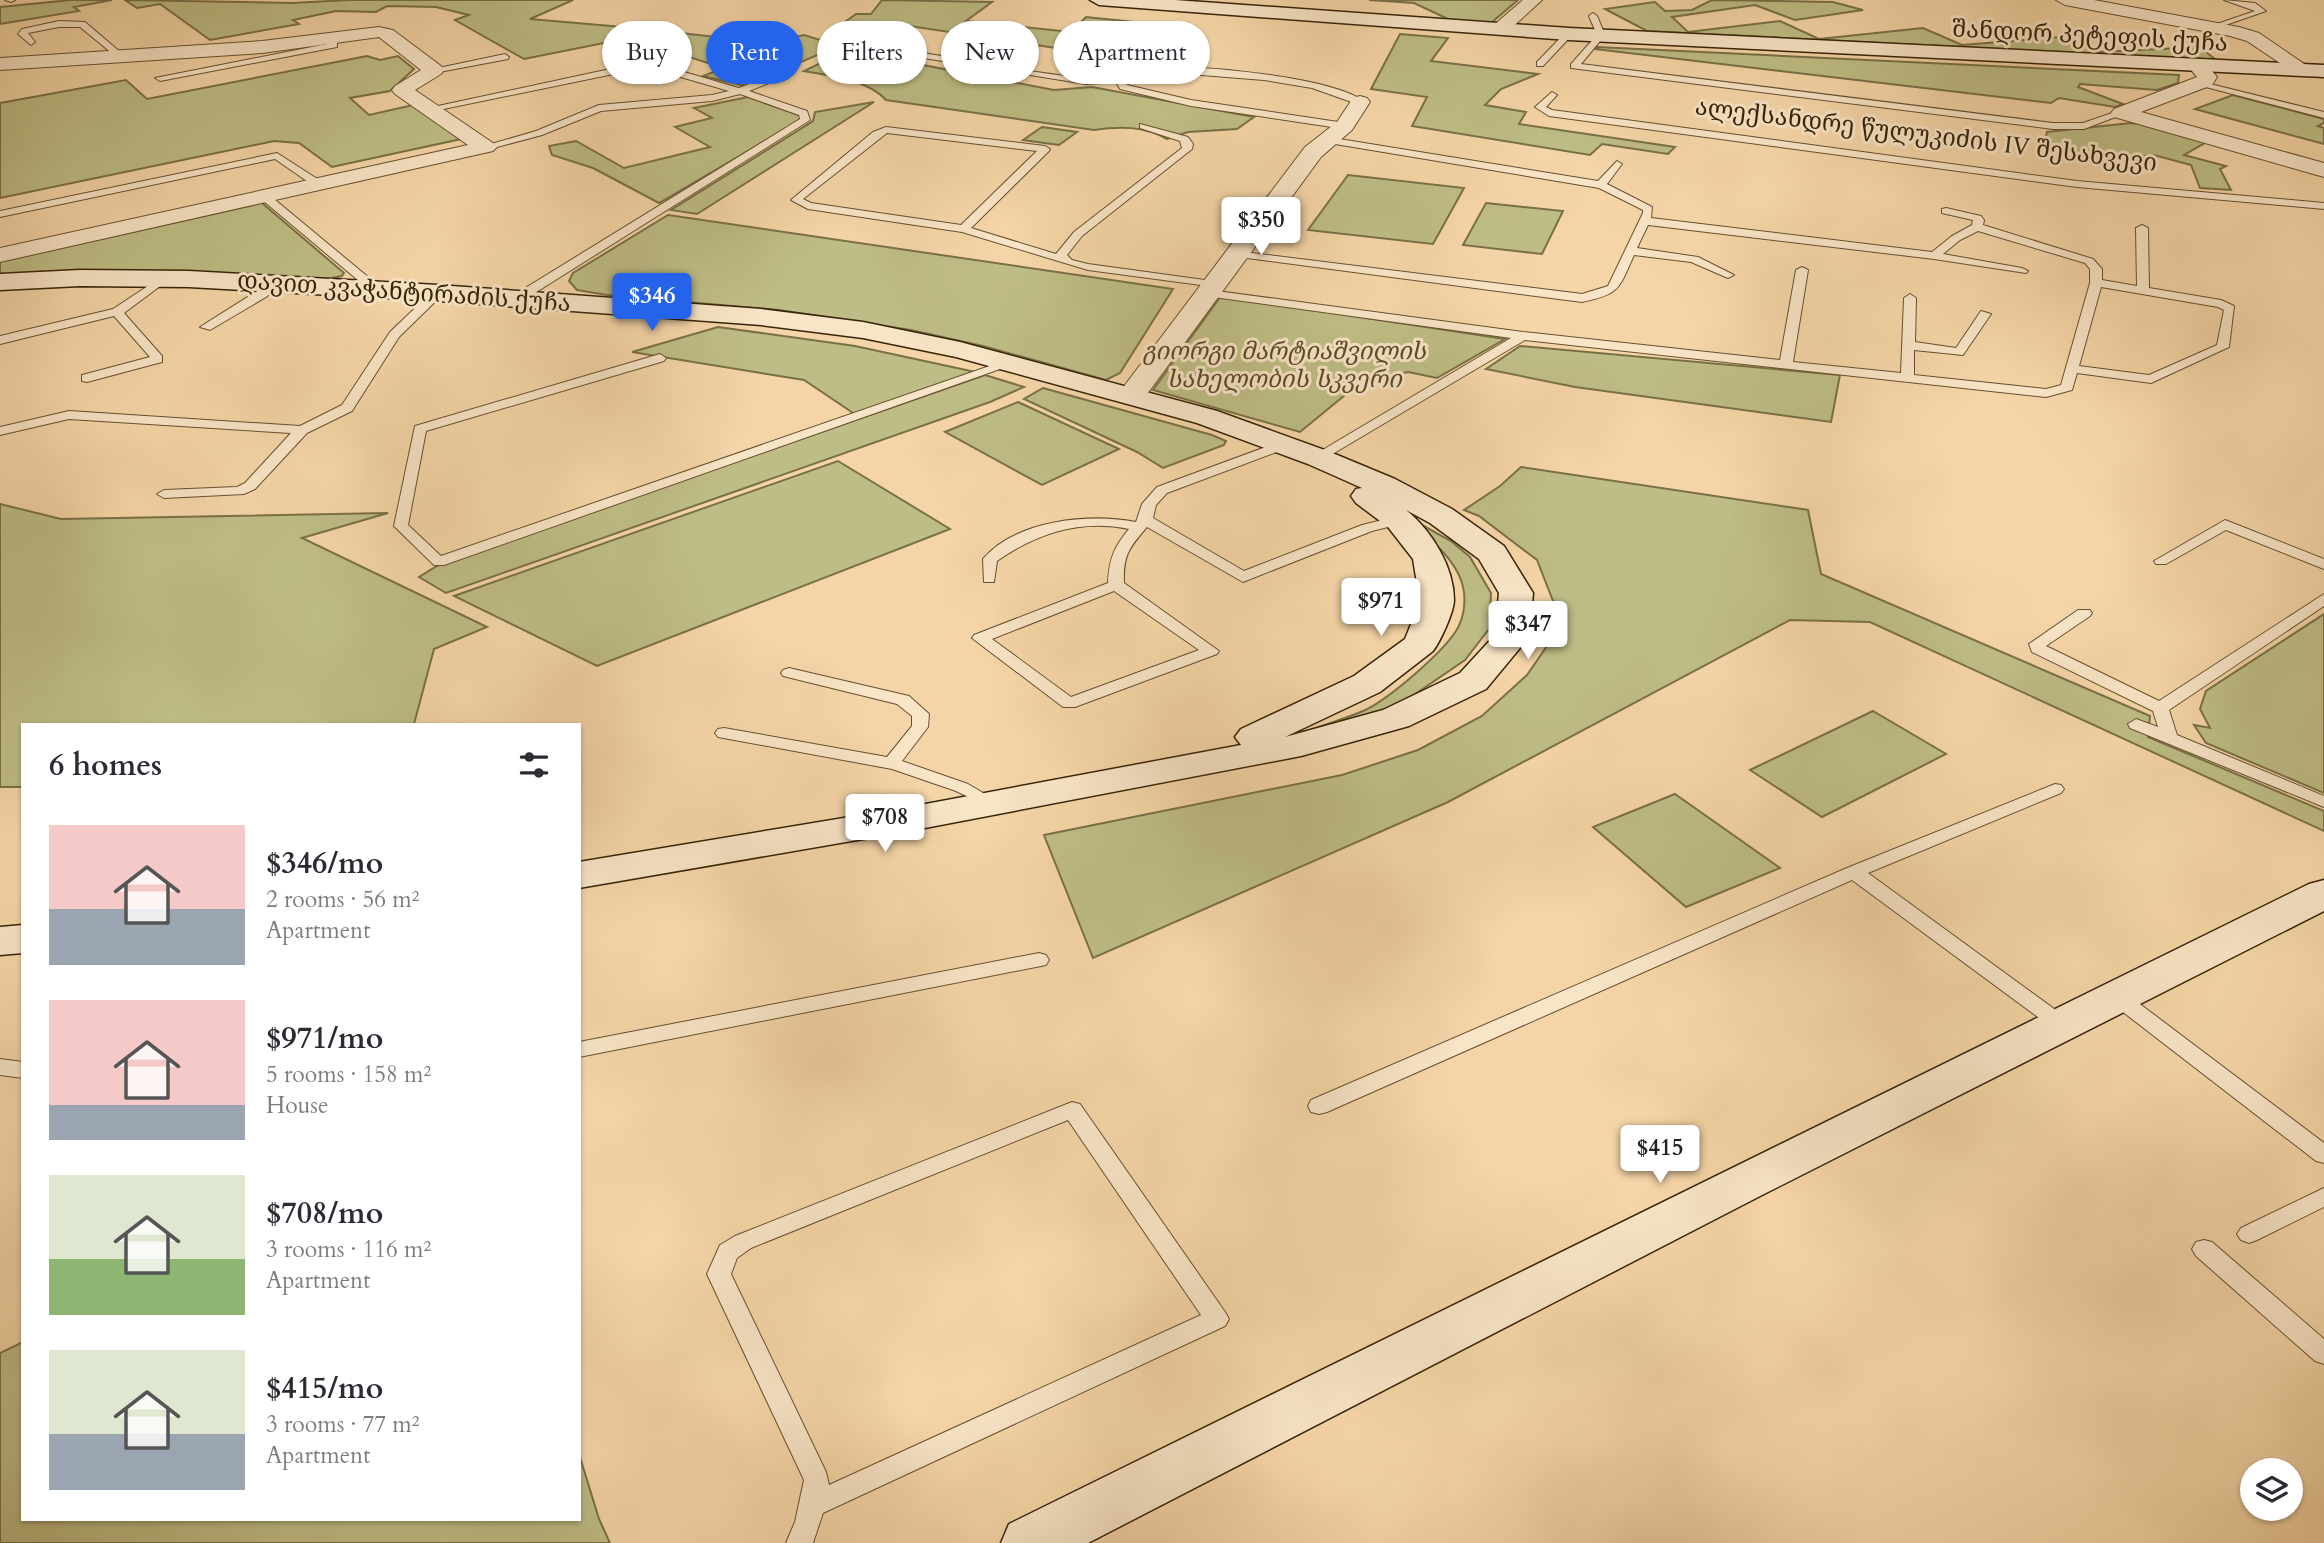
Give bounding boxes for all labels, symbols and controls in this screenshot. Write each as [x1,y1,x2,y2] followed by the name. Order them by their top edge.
[1951,12,2229,60] street label: შანდორ პეტეფის ქუჩა
[602,21,692,84] chip: Buy
[706,21,803,84] chip: Rent
[817,21,927,84] chip: Filters
[941,21,1039,84] chip: New
[1053,21,1210,84] chip: Apartment
[1693,90,2159,180] street label: ალექსანდრე წულუკიძის IV შესახვევი
[1220,198,1302,257] pin: $350
[1237,204,1285,235] text: $350
[236,264,572,320] street label: დავით კვაჭანტირაძის ქუჩა
[611,274,693,333] pin: $346
[628,280,676,311] text: $346
[1142,335,1426,396] park label: გიორგი მარტიაშვილის სახელობის სკვერი
[1340,578,1422,638] pin: $971
[1357,585,1405,616] text: $971
[1487,602,1569,661] pin: $347
[1504,608,1552,639] text: $347
[49,745,162,786] text: 6 homes
[515,746,553,784] icon: filters
[844,794,926,854] pin: $708
[861,801,909,832] text: $708
[266,843,383,884] text: $346/mo
[105,853,189,937] icon: home
[266,884,419,915] text: 2 rooms · 56 m²
[266,915,370,946] text: Apartment
[266,1018,383,1059] text: $971/mo
[105,1028,189,1112] icon: home
[266,1059,431,1090] text: 5 rooms · 158 m²
[266,1090,328,1121] text: House
[1619,1126,1701,1185] pin: $415
[1636,1132,1684,1163] text: $415
[266,1193,383,1234] text: $708/mo
[105,1203,189,1287] icon: home
[266,1234,431,1265] text: 3 rooms · 116 m²
[266,1265,370,1296] text: Apartment
[266,1368,383,1409] text: $415/mo
[105,1378,189,1462] icon: home
[266,1409,419,1440] text: 3 rooms · 77 m²
[266,1440,370,1471] text: Apartment
[2240,1458,2303,1521] map controls
[2240,1458,2303,1521] button: layers

